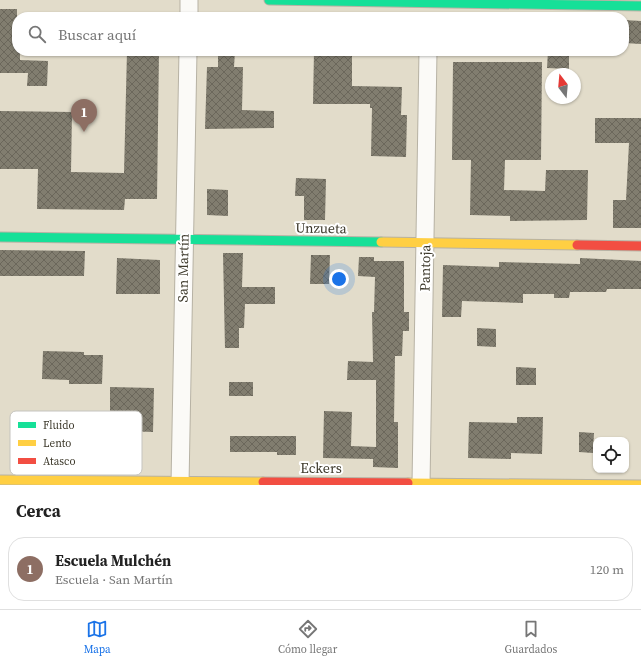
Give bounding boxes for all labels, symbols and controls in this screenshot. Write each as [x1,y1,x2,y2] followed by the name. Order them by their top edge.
[12,12,629,56] search box
[26,23,48,45] icon: search
[58,24,136,45] text: Buscar aquí
[545,68,581,104] north arrow
[71,99,97,132] pin: 1
[295,218,348,238] street label: Unzueta
[172,233,194,303] street label: San Martín
[415,243,435,292] street label: Pantoja
[329,269,349,289] your location
[10,411,142,475] legend
[43,418,75,433] text: Fluido
[43,436,71,451] text: Lento
[593,437,629,473] map controls
[593,437,629,473] button: locate
[43,454,75,469] text: Atasco
[300,458,342,478] street label: Eckers
[16,499,61,523] text: Cerca
[55,550,171,571] text: Escuela Mulchén
[26,561,34,578] text: 1
[590,561,624,578] text: 120 m
[55,571,173,588] text: Escuela · San Martín
[84,618,111,657] tab: Mapa
[278,618,337,657] tab: Cómo llegar
[505,618,557,657] tab: Guardados

